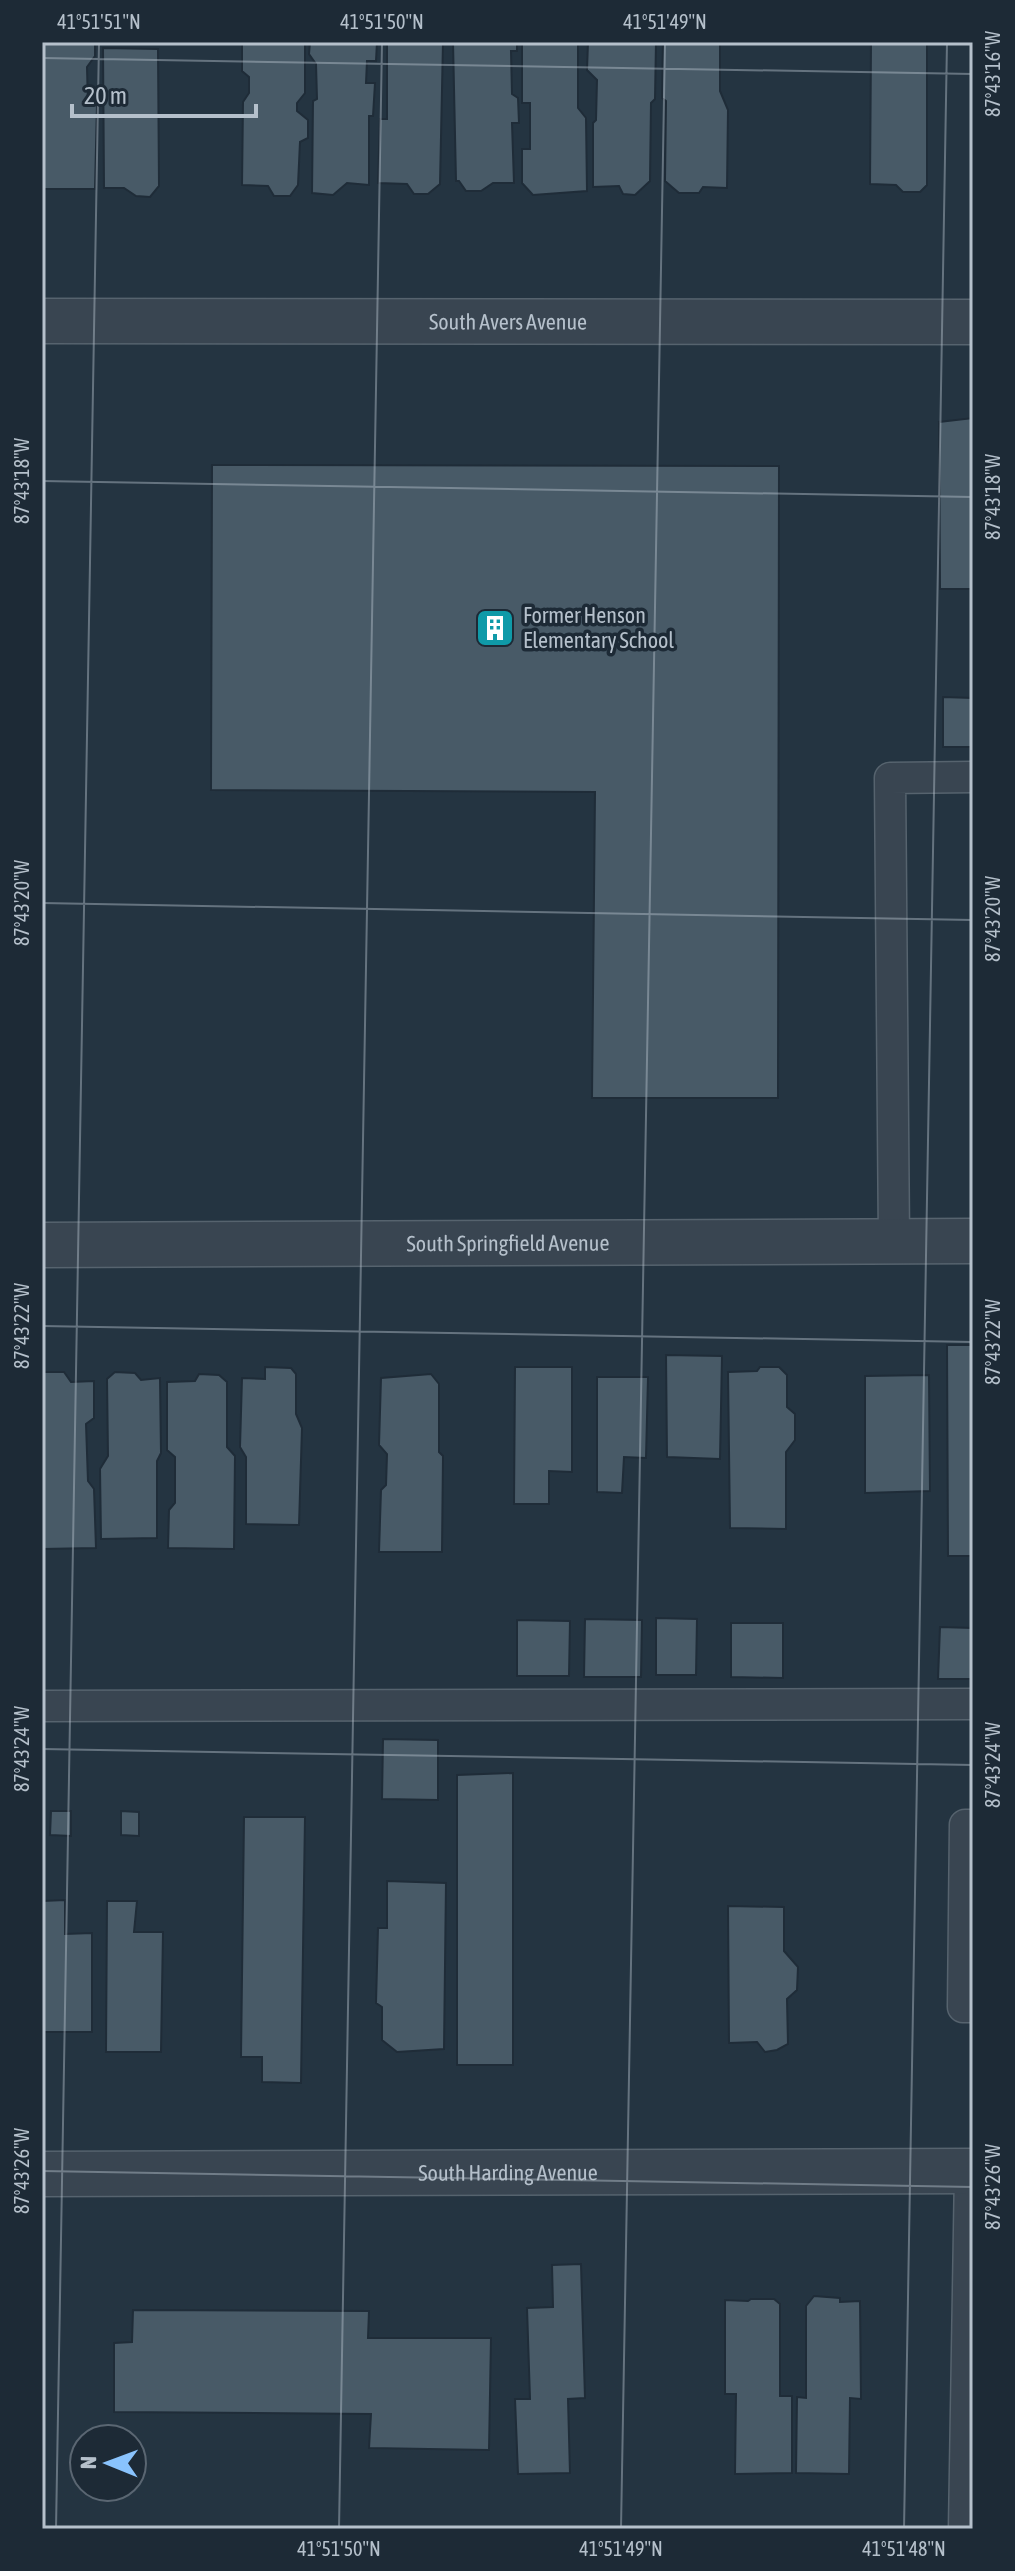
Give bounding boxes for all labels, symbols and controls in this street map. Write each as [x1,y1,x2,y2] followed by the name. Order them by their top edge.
[57,10,141,33] text: 41°51'51"N
[340,10,424,33] text: 41°51'50"N
[623,10,707,33] text: 41°51'49"N
[981,30,1004,117] text: 87°43'16"W
[72,68,256,118] scale bar
[84,82,127,109] text: 20 m
[429,308,587,335] street label: South Avers Avenue
[10,437,33,524] text: 87°43'18"W
[981,453,1004,540] text: 87°43'18"W
[523,602,674,653] place label: Former Henson Elementary School
[474,607,516,649] building icon: Former Henson Elementary School
[10,859,33,946] text: 87°43'20"W
[981,875,1004,962] text: 87°43'20"W
[407,1230,609,1256] street label: South Springfield Avenue
[10,1282,33,1369] text: 87°43'22"W
[981,1298,1004,1385] text: 87°43'22"W
[10,1705,33,1792] text: 87°43'24"W
[981,1721,1004,1808] text: 87°43'24"W
[10,2127,33,2214] text: 87°43'26"W
[981,2143,1004,2230] text: 87°43'26"W
[418,2159,598,2186] street label: South Harding Avenue
[68,2423,148,2503] north arrow
[75,2456,101,2469] text: N
[297,2537,381,2560] text: 41°51'50"N
[579,2537,663,2560] text: 41°51'49"N
[862,2537,946,2560] text: 41°51'48"N

